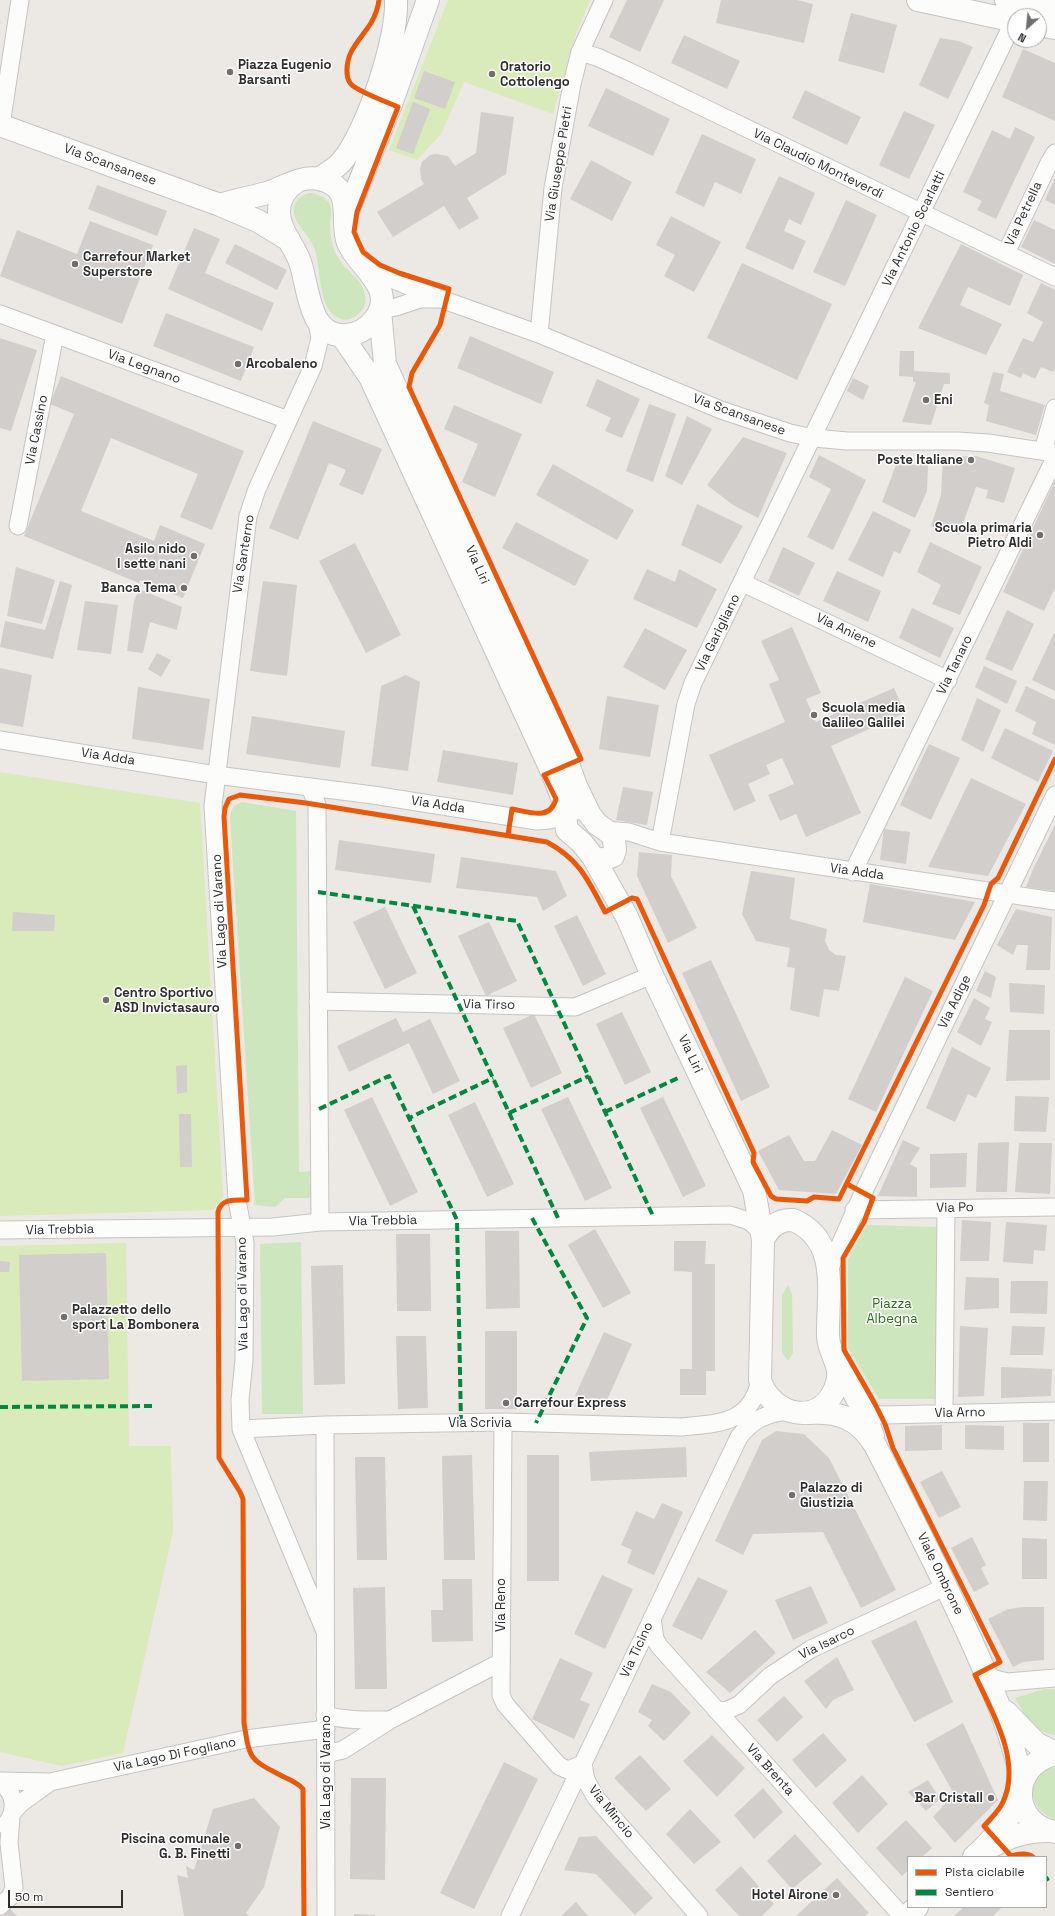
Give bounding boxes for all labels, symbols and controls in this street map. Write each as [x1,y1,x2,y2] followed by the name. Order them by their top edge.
[1007,8,1047,48] north arrow
[1016,30,1028,46] text: N
[238,57,332,88] place label: Piazza Eugenio Barsanti
[500,59,570,90] place label: Oratorio Cottolengo
[225,67,235,77] marker: Piazza Eugenio Barsanti
[487,69,497,79] marker: Oratorio Cottolengo
[542,105,576,223] street label: Via Giuseppe Pietri
[750,126,886,202] street label: Via Claudio Monteverdi
[61,141,159,189] street label: Via Scansanese
[879,169,949,289] street label: Via Antonio Scarlatti
[1002,179,1046,249] street label: Via Petrella
[83,249,190,280] place label: Carrefour Market Superstore
[70,259,80,269] marker: Carrefour Market Superstore
[105,347,183,387] street label: Via Legnano
[246,356,317,372] place label: Arcobaleno
[233,359,243,369] marker: Arcobaleno
[690,391,788,439] street label: Via Scansanese
[934,392,953,408] place label: Eni
[23,394,51,466] street label: Via Cassino
[921,395,931,405] marker: Eni
[877,452,963,468] place label: Poste Italiane
[966,455,976,465] marker: Poste Italiane
[230,513,258,595] street label: Via Santerno
[935,520,1032,551] place label: Scuola primaria Pietro Aldi
[1035,530,1045,540] marker: Scuola primaria Pietro Aldi
[117,541,186,572] place label: Asilo nido I sette nani
[462,543,492,587] street label: Via Liri
[189,551,199,561] marker: Asilo nido I sette nani
[101,580,176,596] place label: Banca Tema
[179,583,189,593] marker: Banca Tema
[692,592,744,674] street label: Via Garigliano
[813,610,879,652] street label: Via Aniene
[934,633,976,697] street label: Via Tanaro
[822,700,906,731] place label: Scuola media Galileo Galilei
[809,710,819,720] marker: Scuola media Galileo Galilei
[80,745,136,769] street label: Via Adda
[410,793,466,817] street label: Via Adda
[209,854,231,968] street label: Via Lago di Varano
[829,860,885,884] street label: Via Adda
[935,973,975,1031] street label: Via Adige
[114,985,220,1016] place label: Centro Sportivo ASD Invictasauro
[101,995,111,1005] marker: Centro Sportivo ASD Invictasauro
[463,997,515,1013] street label: Via Tirso
[674,1032,706,1076] street label: Via Liri
[936,1200,974,1216] street label: Via Po
[349,1213,417,1229] street label: Via Trebbia
[26,1222,94,1238] street label: Via Trebbia
[234,1237,252,1351] street label: Via Lago di Varano
[866,1296,918,1327] park label: Piazza Albegna
[72,1302,199,1333] place label: Palazzetto dello sport La Bombonera
[59,1312,69,1322] marker: Palazzetto dello sport La Bombonera
[514,1395,626,1411] place label: Carrefour Express
[501,1398,511,1408] marker: Carrefour Express
[934,1405,986,1421] street label: Via Arno
[448,1415,512,1431] street label: Via Scrivia
[800,1480,863,1511] place label: Palazzo di Giustizia
[787,1490,797,1500] marker: Palazzo di Giustizia
[913,1530,967,1618] street label: Viale Ombrone
[493,1578,509,1632] street label: Via Reno
[617,1620,657,1680] street label: Via Ticino
[797,1623,857,1663] street label: Via Isarco
[318,1715,334,1829] street label: Via Lago di Varano
[112,1734,238,1776] street label: Via Lago Di Fogliano
[743,1741,797,1799] street label: Via Brenta
[585,1782,637,1842] street label: Via Mincio
[914,1790,983,1806] place label: Bar Cristall
[986,1793,996,1803] marker: Bar Cristall
[121,1831,230,1862] place label: Piscina comunale G. B. Finetti
[233,1841,243,1851] marker: Piscina comunale G. B. Finetti
[907,1856,1047,1908] legend
[945,1864,1025,1880] text: Pista ciclabile
[10,1882,125,1908] scale bar
[945,1884,994,1900] text: Sentiero
[752,1887,828,1903] place label: Hotel Airone
[15,1889,43,1905] text: 50 m
[831,1890,841,1900] marker: Hotel Airone

